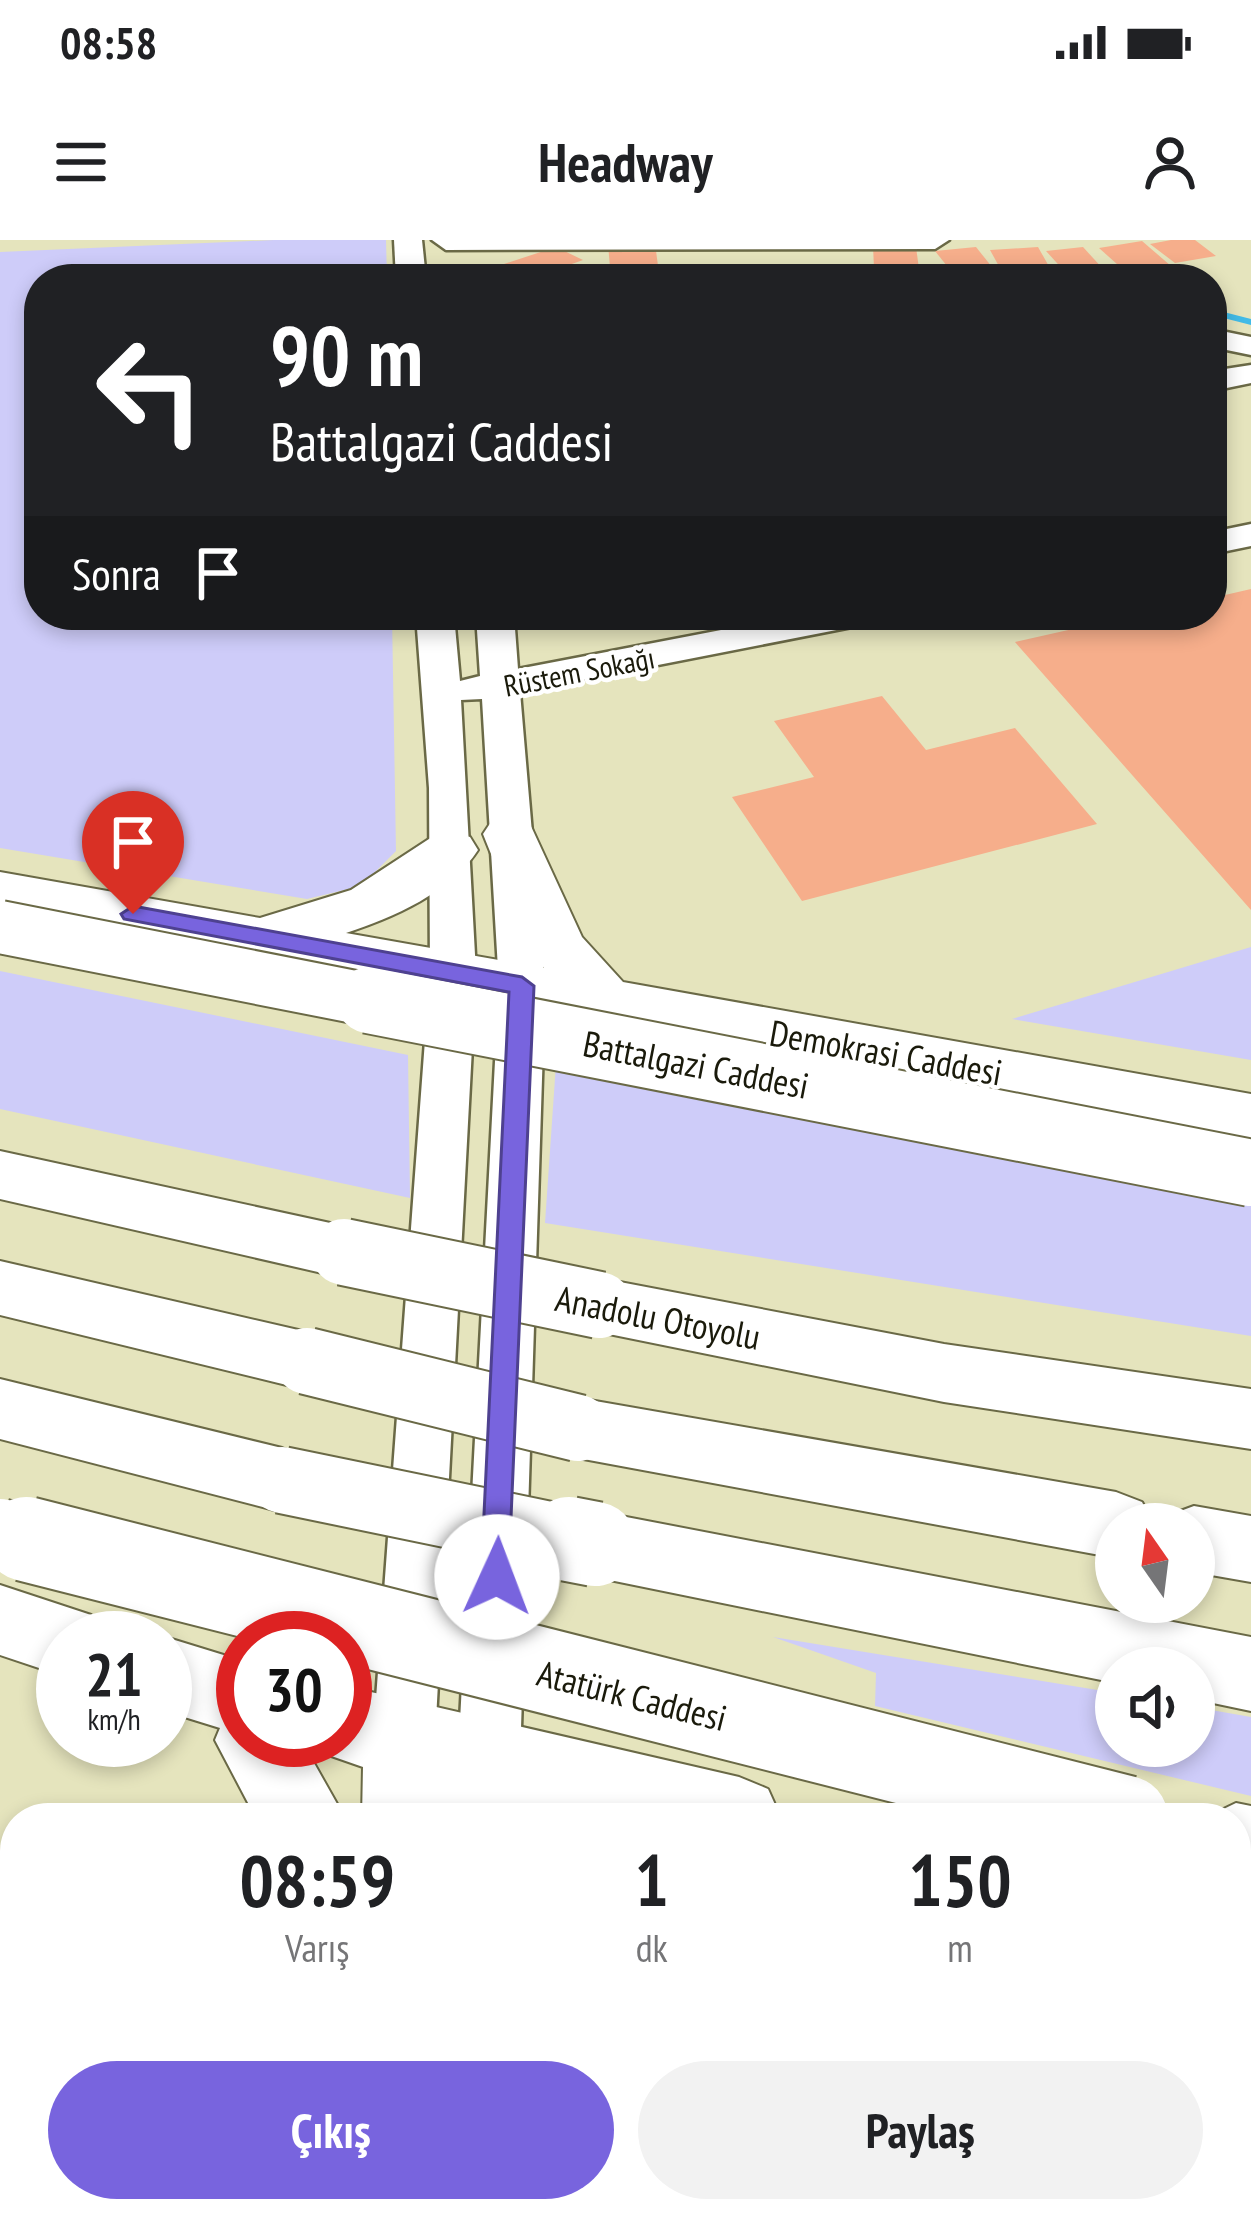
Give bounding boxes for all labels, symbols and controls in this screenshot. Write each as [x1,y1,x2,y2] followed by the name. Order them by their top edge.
[60,13,157,71] text: 08:58
[538,127,713,197] text: Headway
[48,129,114,195] icon: menu
[1137,129,1203,195] icon: person
[270,300,423,409] text: 90 m
[72,312,228,468] icon: left
[270,406,613,476] text: Battalgazi Caddesi
[185,540,251,606] icon: arrive
[72,544,161,602] text: Sonra
[500,637,658,705] street label: Rüstem Sokağı
[82,791,184,914] pin
[100,809,166,875] icon: arrive
[766,1008,1006,1096] street label: Demokrasi Caddesi
[579,1019,813,1109] street label: Battalgazi Caddesi
[552,1274,764,1360] street label: Anadolu Otoyolu
[1095,1503,1215,1623] north arrow
[1095,1503,1215,1767] map controls
[434,1514,560,1640] position arrow
[216,1611,372,1767] speed limit sign: 30
[85,1635,143,1713] text: 21
[1095,1647,1215,1767] button: sound
[532,1649,732,1741] street label: Atatürk Caddesi
[87,1699,141,1738] text: km/h
[239,1833,395,1926] text: 08:59
[635,1833,669,1926] text: 1
[908,1833,1012,1926] text: 150
[285,1922,349,1973] text: Varış
[636,1922,668,1973] text: dk
[947,1922,973,1973] text: m
[48,2061,614,2199] button: Çıkış
[638,2061,1203,2199] button: Paylaş

